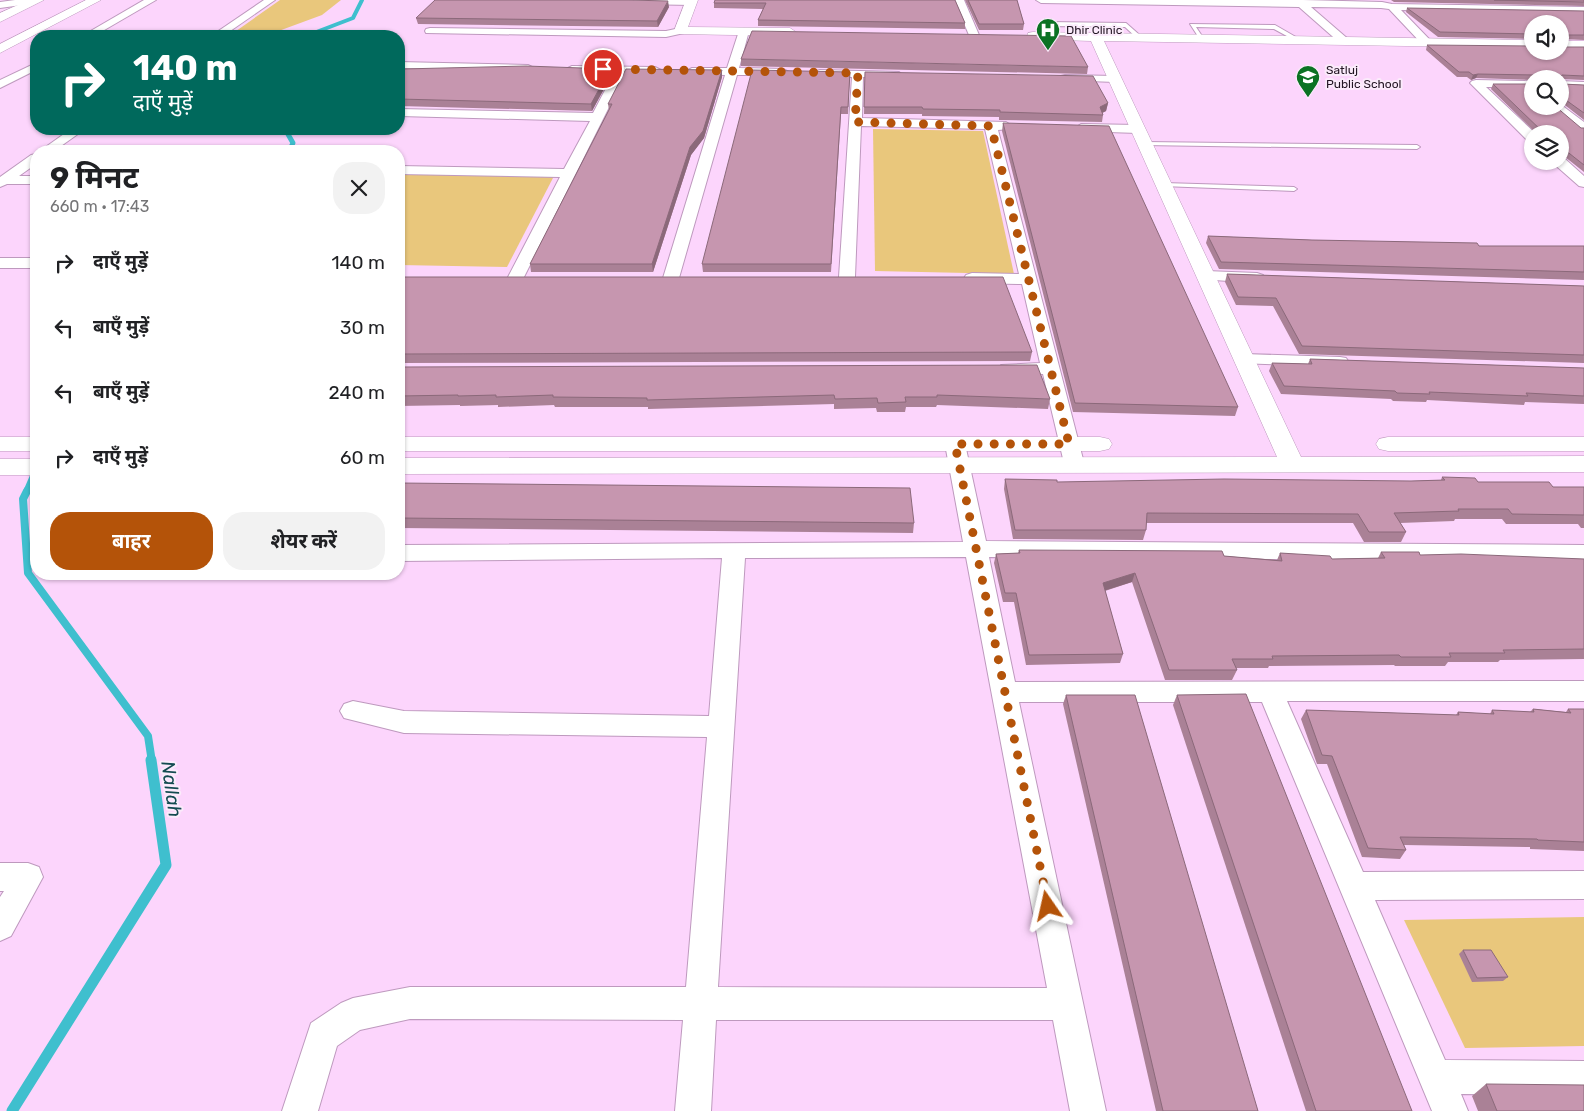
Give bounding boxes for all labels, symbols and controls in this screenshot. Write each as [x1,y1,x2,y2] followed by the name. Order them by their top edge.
[1524,15,1569,170] map controls
[1524,15,1569,60] button: sound
[1035,17,1061,51] hospital icon: Dhir Clinic
[1066,23,1123,37] place label: Dhir Clinic
[133,47,238,89] text: 140 m
[582,48,624,90] pin
[50,50,115,115] icon: right
[589,55,617,83] icon: arrive
[1326,63,1402,91] place label: Satluj Public School
[1295,64,1321,98] school or university icon: Satluj Public School
[1524,70,1569,115] button: search
[133,89,193,116] text: दाएँ मुड़ें
[1524,125,1569,170] button: layers
[50,160,139,196] text: 9 मिनट
[333,162,385,214] button: close
[50,197,149,216] text: 660 m · 17:43
[50,249,78,277] icon: right
[93,250,148,273] text: दाएँ मुड़ें
[331,251,385,274] text: 140 m
[50,314,78,342] icon: left
[93,315,149,338] text: बाएँ मुड़ें
[340,316,385,339] text: 30 m
[50,379,78,407] icon: left
[93,380,149,403] text: बाएँ मुड़ें
[329,381,385,404] text: 240 m
[50,444,78,472] icon: right
[93,445,148,468] text: दाएँ मुड़ें
[340,446,385,469] text: 60 m
[50,512,213,570] button: बाहर
[223,512,385,570] button: शेयर करें
[156,760,187,819] water label: Nallah
[1021,879,1073,931] position arrow

